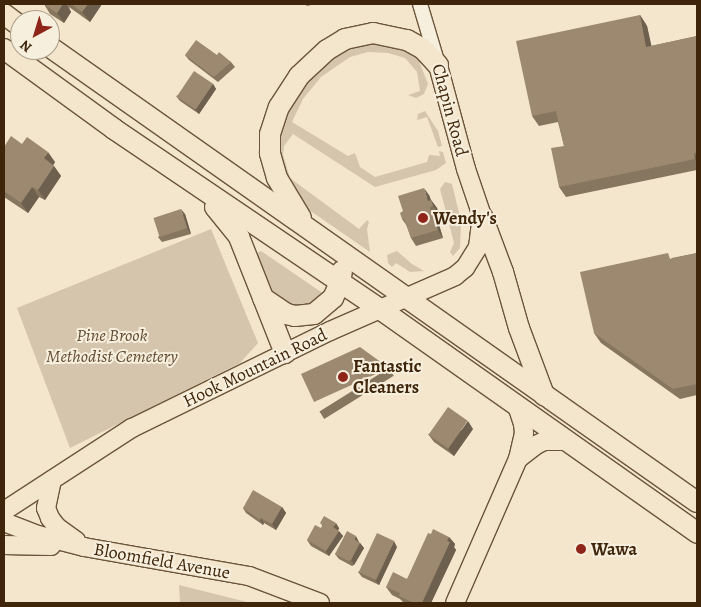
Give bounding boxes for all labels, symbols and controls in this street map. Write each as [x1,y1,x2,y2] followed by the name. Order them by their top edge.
[10,10,60,60] north arrow
[16,36,36,57] text: N
[427,61,473,159] street label: Chapin Road
[433,207,497,229] place label: Wendy's
[417,212,429,224] marker: Wendy's
[180,324,330,412] street label: Hook Mountain Road
[46,325,178,368] park label: Pine Brook Methodist Cemetery
[353,356,422,398] place label: Fantastic Cleaners
[337,371,349,383] marker: Fantastic Cleaners
[92,538,232,584] street label: Bloomfield Avenue
[591,538,637,560] place label: Wawa
[575,543,587,555] marker: Wawa

